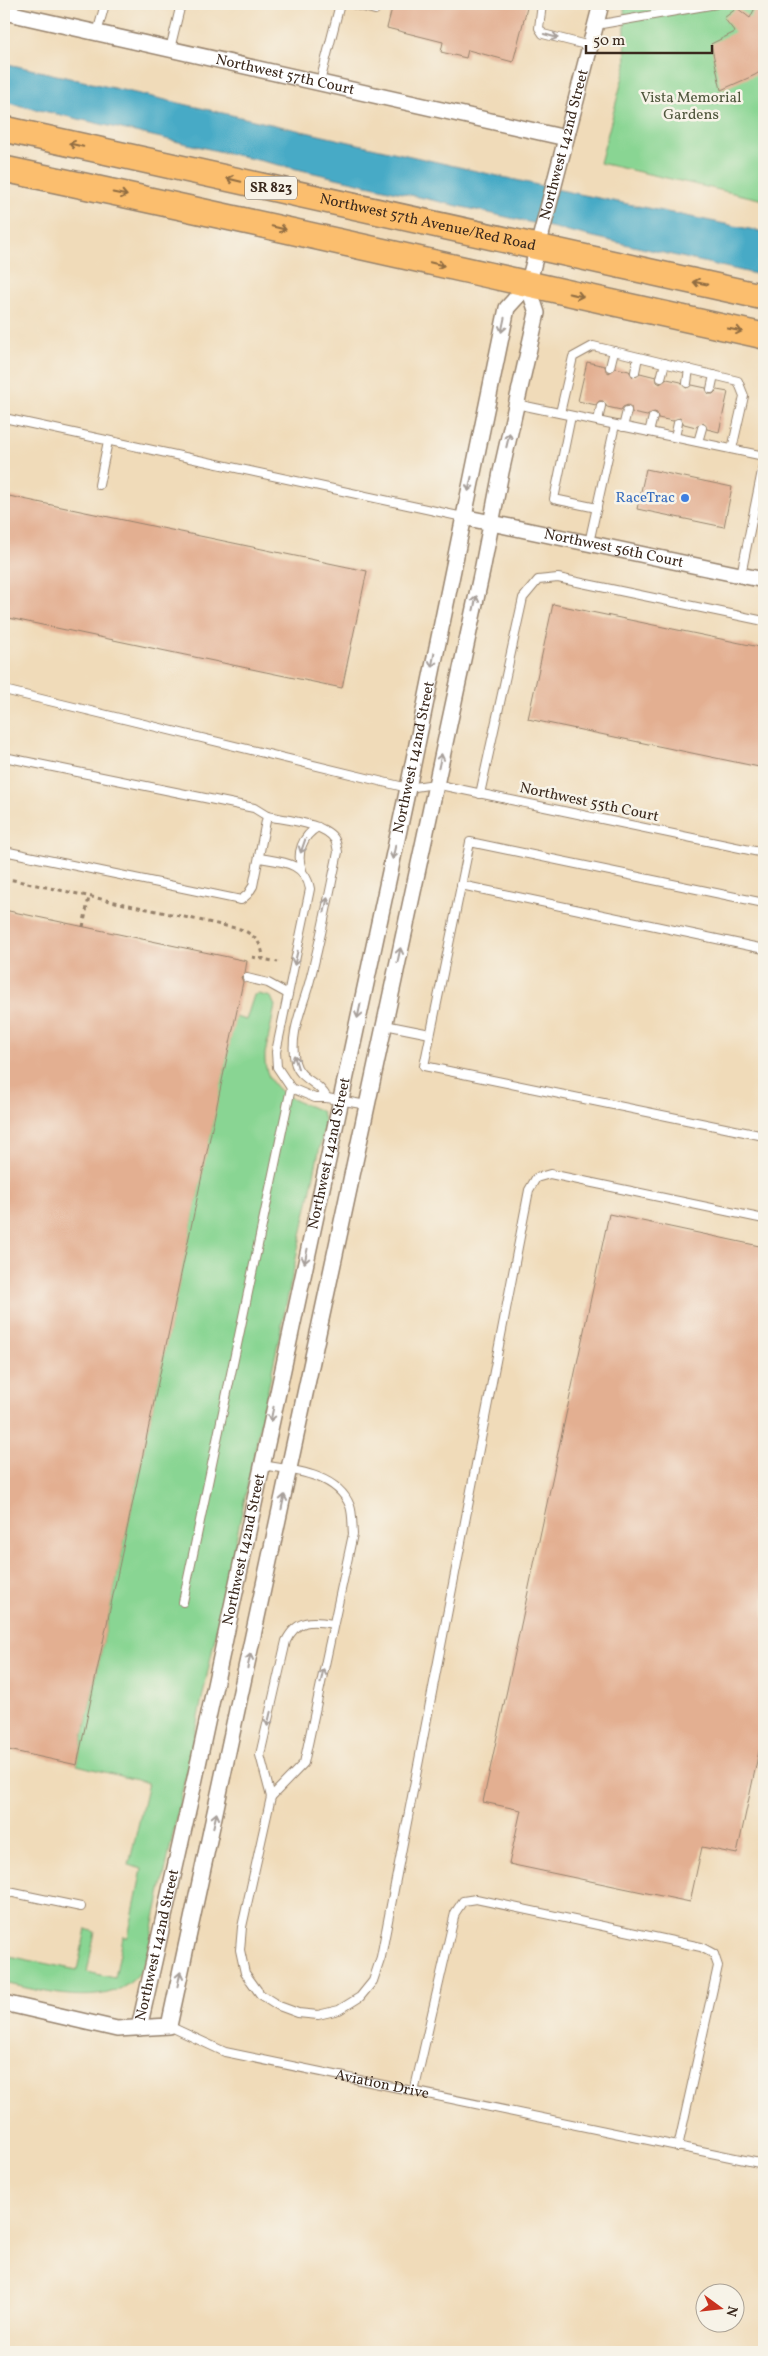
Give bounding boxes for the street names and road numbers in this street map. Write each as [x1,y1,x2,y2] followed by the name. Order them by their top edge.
[214,49,357,101] street label: Northwest 57th Court
[535,67,594,222] street label: Northwest 142nd Street
[245,177,297,200] road number: SR 823
[318,189,538,257] street label: Northwest 57th Avenue/Red Road
[542,524,685,573] street label: Northwest 56th Court
[388,679,440,836] street label: Northwest 142nd Street
[518,778,660,828] street label: Northwest 55th Court
[303,1076,356,1231] street label: Northwest 142nd Street
[218,1471,271,1627] street label: Northwest 142nd Street
[130,1867,185,2023] street label: Northwest 142nd Street
[333,2065,431,2105] street label: Aviation Drive

